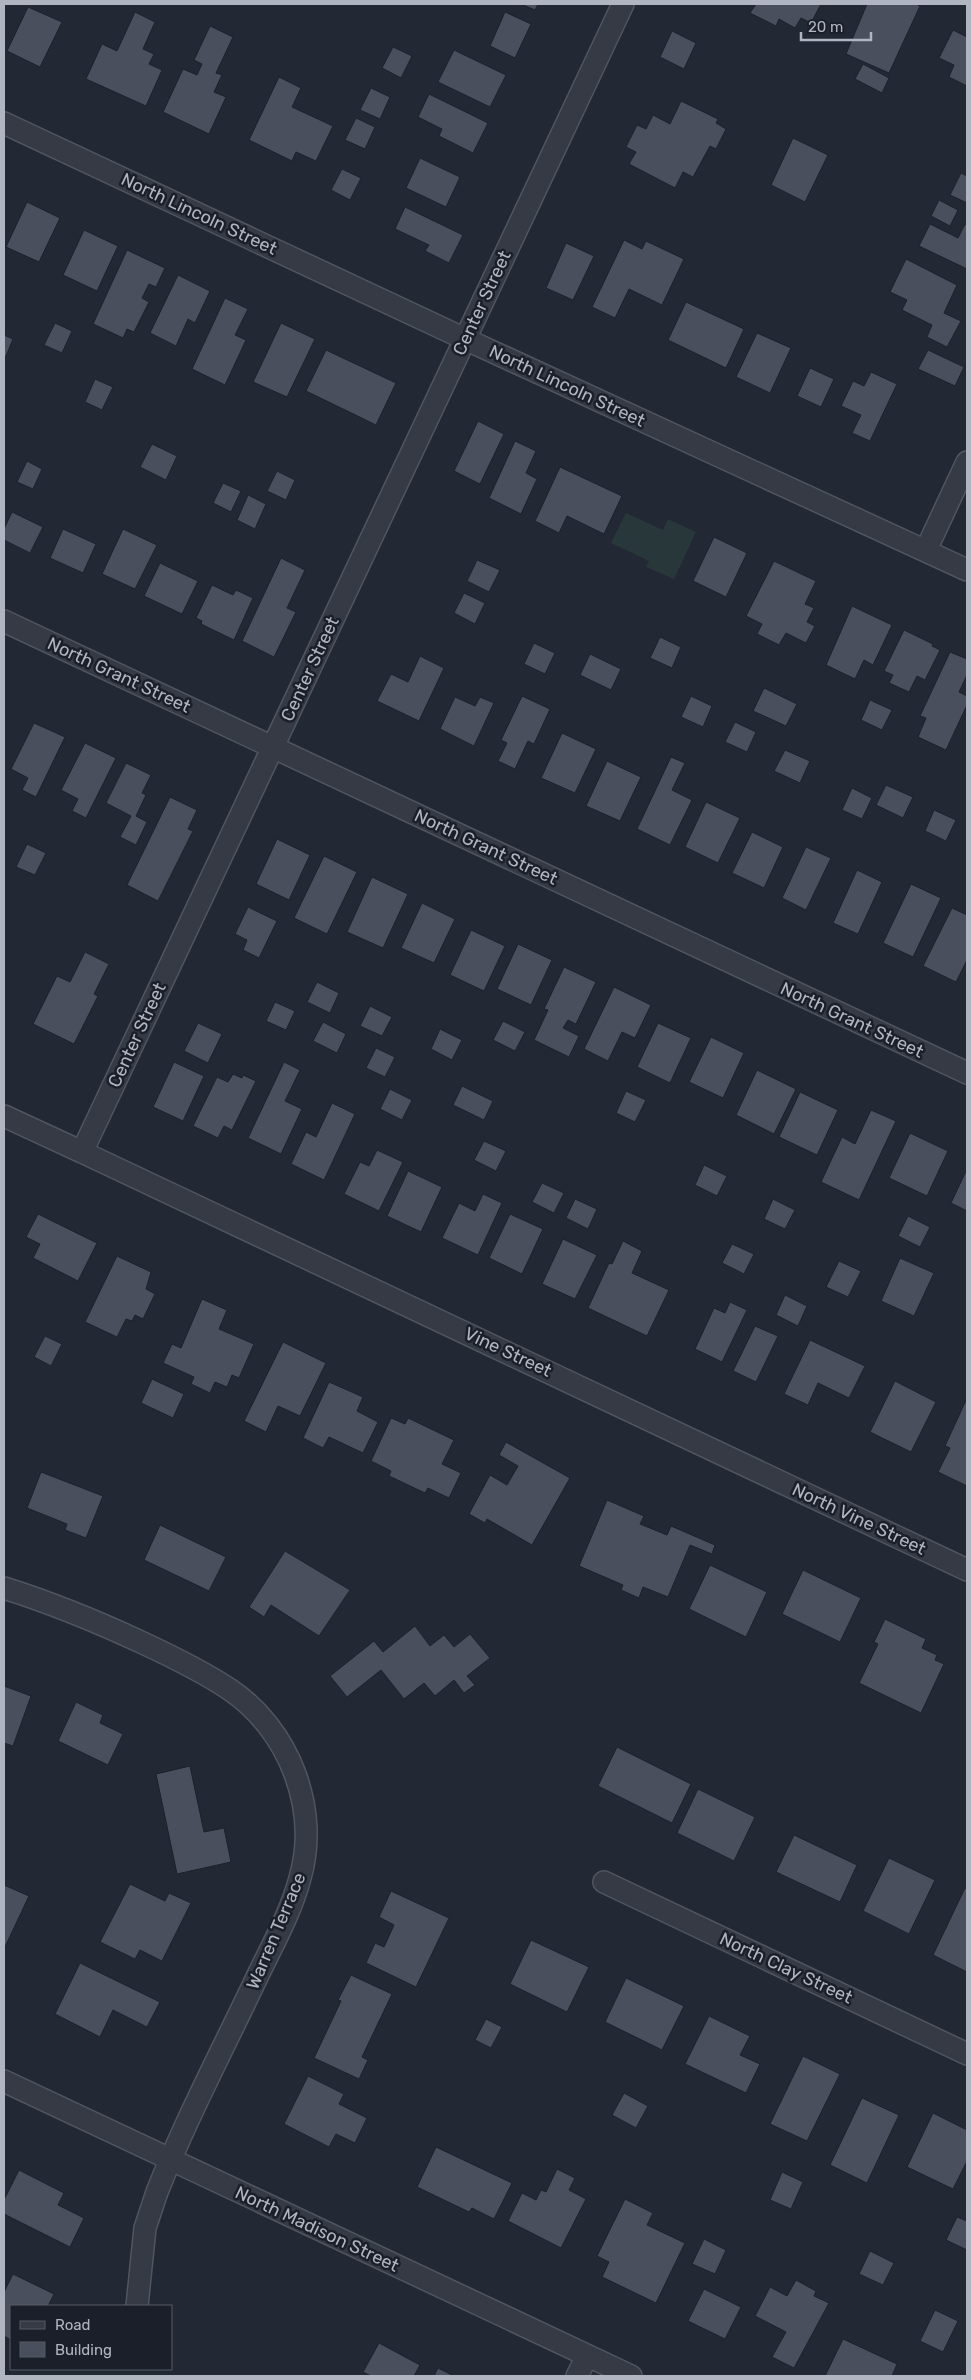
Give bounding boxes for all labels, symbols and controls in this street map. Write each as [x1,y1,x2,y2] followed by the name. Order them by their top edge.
[801,10,871,42] scale bar
[808,18,843,36] text: 20 m
[118,168,280,260] street label: North Lincoln Street
[448,247,516,359] street label: Center Street
[486,340,648,432] street label: North Lincoln Street
[276,613,344,725] street label: Center Street
[44,632,194,718] street label: North Grant Street
[411,804,561,890] street label: North Grant Street
[777,977,927,1063] street label: North Grant Street
[103,979,171,1091] street label: Center Street
[461,1322,555,1382] street label: Vine Street
[789,1478,929,1560] street label: North Vine Street
[242,1869,310,1993] street label: Warren Terrace
[716,1928,856,2008] street label: North Clay Street
[232,2181,402,2277] street label: North Madison Street
[10,2305,172,2370] legend
[55,2316,91,2334] text: Road
[55,2341,112,2359] text: Building

